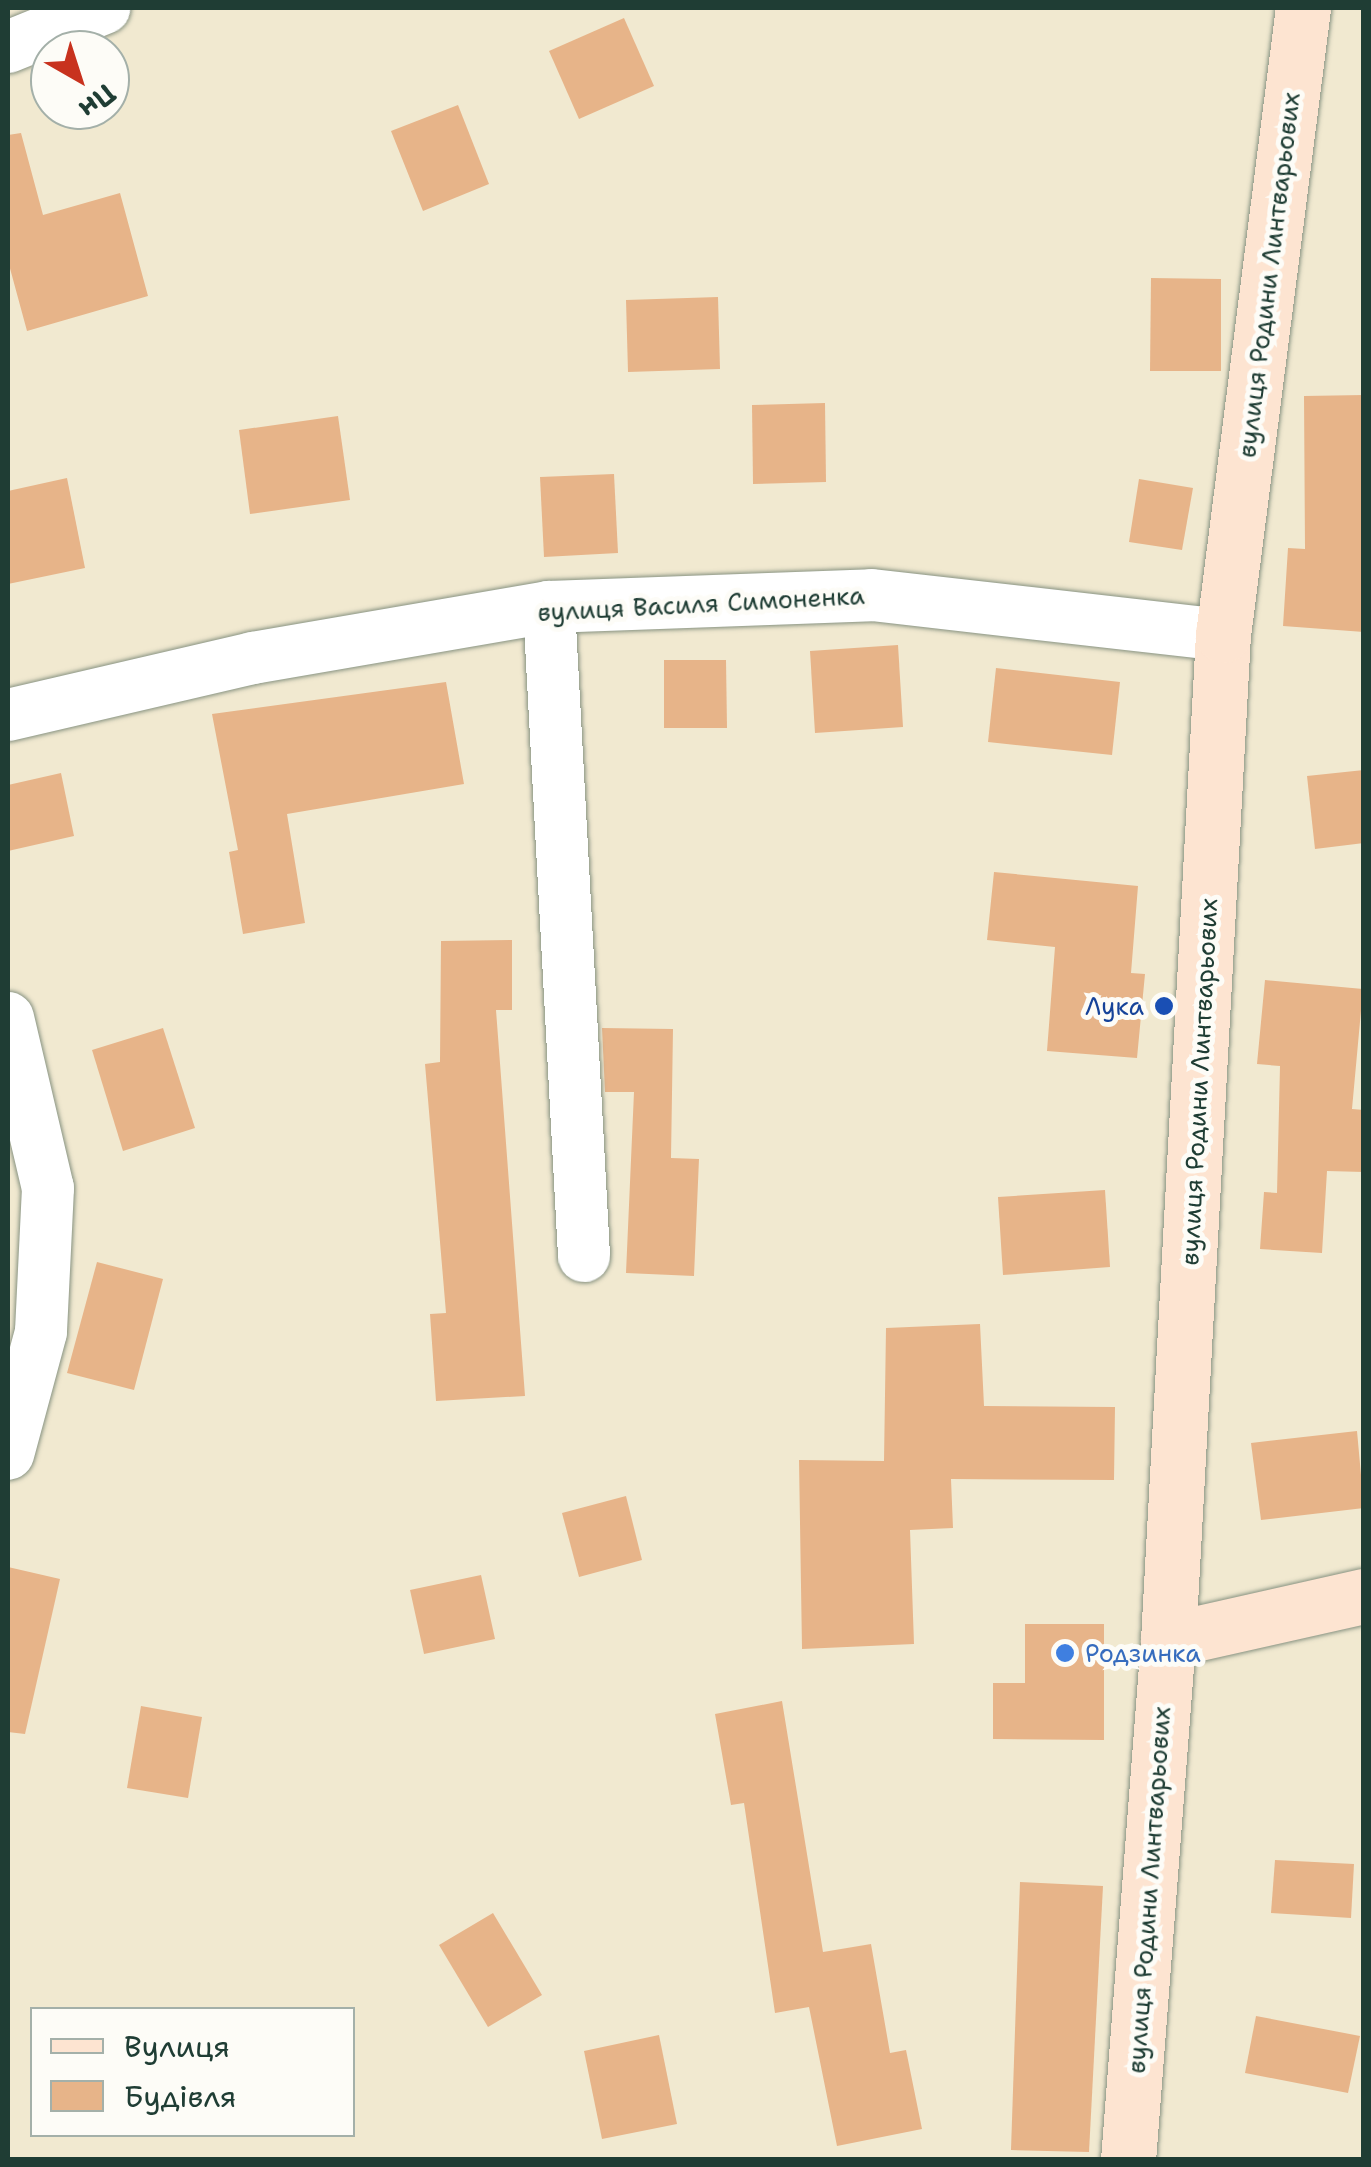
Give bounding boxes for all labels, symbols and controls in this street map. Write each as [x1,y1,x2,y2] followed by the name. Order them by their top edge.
[30,30,130,130] north arrow
[71,75,124,128] text: Пн
[1232,91,1306,459] street label: вулиця Родини Линтварьових
[537,580,865,628] street label: вулиця Василя Симоненка
[1174,898,1224,1266] street label: вулиця Родини Линтварьових
[1085,991,1144,1021] place label: Лука
[1153,995,1175,1017] marker: Лука
[1085,1638,1201,1668] place label: Родзинка
[1054,1642,1076,1664] marker: Родзинка
[1121,1705,1177,2075] street label: вулиця Родини Линтварьових
[30,2007,355,2137] legend
[124,2026,230,2067] text: Вулиця
[124,2076,237,2117] text: Будівля

